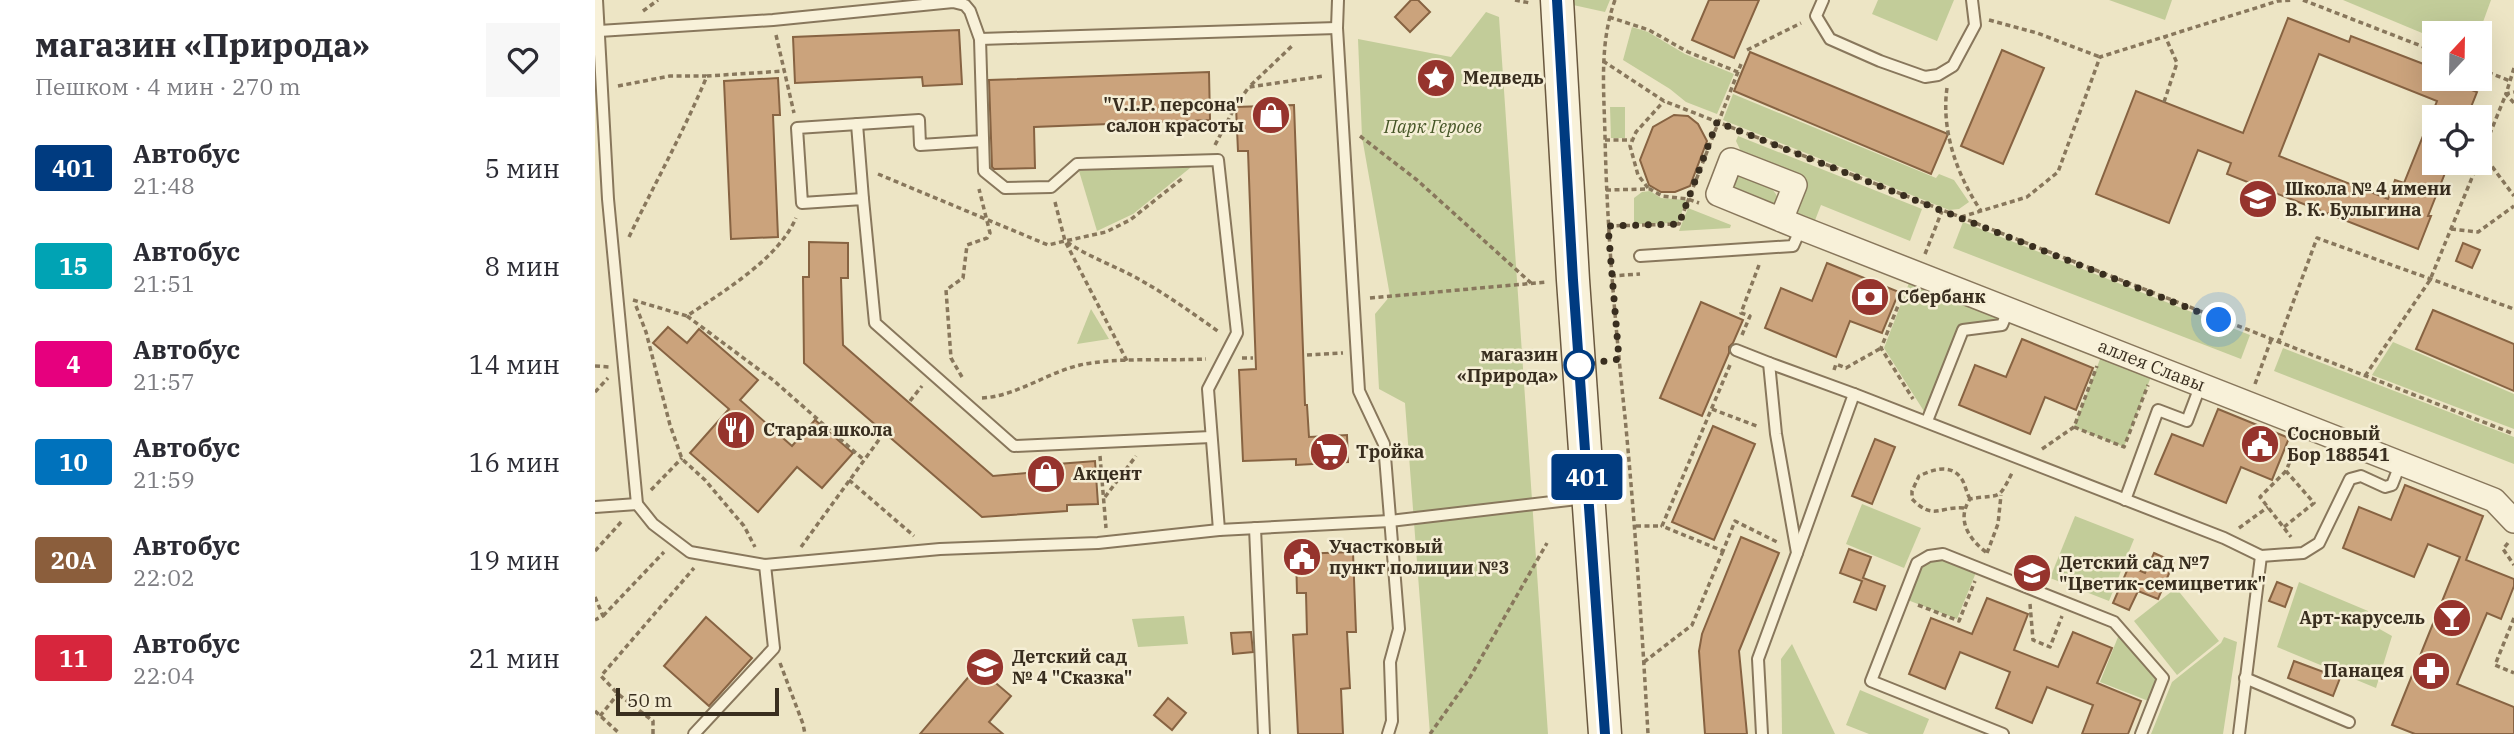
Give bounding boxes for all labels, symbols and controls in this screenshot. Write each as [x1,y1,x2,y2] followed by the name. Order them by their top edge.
[2422,21,2492,91] north arrow
[2422,21,2492,175] map controls
[35,23,370,66] text: магазин «Природа»
[486,23,560,97] button: heart
[1415,57,1457,99] place icon: Медведь
[1463,66,1544,89] place label: Медведь
[35,71,301,101] text: Пешком · 4 мин · 270 m
[1103,93,1244,137] place label: "V.I.P. персона" cалон красоты
[1250,94,1292,136] shop icon: "V.I.P. персона" cалон красоты
[2422,105,2492,175] button: locate
[1383,115,1482,138] park label: Парк Героев
[133,136,240,170] text: Автобус
[484,151,560,185] text: 5 мин
[52,152,95,184] text: 401
[133,170,195,200] text: 21:48
[2285,177,2451,221] place label: Школа № 4 имени В. К. Булыгина
[2237,178,2279,220] school or university icon: Школа № 4 имени В. К. Булыгина
[133,234,240,268] text: Автобус
[484,249,560,283] text: 8 мин
[59,250,88,282] text: 15
[133,268,195,298] text: 21:51
[1849,276,1891,318] bank icon: Сбербанк
[1897,285,1986,308] place label: Сбербанк
[2201,302,2236,337] your location
[133,332,240,366] text: Автобус
[2095,334,2208,396] street label: аллея Славы
[1457,343,1558,387] place label: магазин «Природа»
[469,347,560,381] text: 14 мин
[66,348,81,380] text: 4
[1564,350,1594,380] marker: магазин «Природа»
[133,366,195,396] text: 21:57
[715,409,757,451] restaurant icon: Старая школа
[763,418,893,441] place label: Старая школа
[2287,422,2390,466] place label: Сосновый Бор 188541
[2239,423,2281,465] public building icon: Сосновый Бор 188541
[133,430,240,464] text: Автобус
[1308,431,1350,473] supermarket icon: Тройка
[1356,440,1424,463] place label: Тройка
[469,445,560,479] text: 16 мин
[59,446,88,478] text: 10
[1025,453,1067,495] shop icon: Акцент
[1547,454,1627,500] line badge: 401
[1565,461,1609,493] text: 401
[1073,462,1142,485] place label: Акцент
[133,464,195,494] text: 21:59
[133,528,240,562] text: Автобус
[1329,535,1509,579] place label: Участковый пункт полиции №3
[1281,536,1323,578] public building icon: Участковый пункт полиции №3
[469,543,560,577] text: 19 мин
[51,544,96,576] text: 20А
[2059,551,2266,595] place label: Детский сад №7 "Цветик-семицветик"
[2011,552,2053,594] school or university icon: Детский сад №7 "Цветик-семицветик"
[133,562,195,592] text: 22:02
[2431,597,2473,639] bar icon: Арт-карусель
[2299,606,2425,629] place label: Арт-карусель
[133,626,240,660] text: Автобус
[469,641,560,675] text: 21 мин
[59,642,88,674] text: 11
[1012,645,1132,689] place label: Детский сад № 4 "Сказка"
[964,646,1006,688] school or university icon: Детский сад № 4 "Сказка"
[2410,650,2452,692] pharmacy icon: Панацея
[2323,659,2404,682] place label: Панацея
[133,660,195,690] text: 22:04
[616,685,779,717] scale bar
[627,688,672,712] text: 50 m

